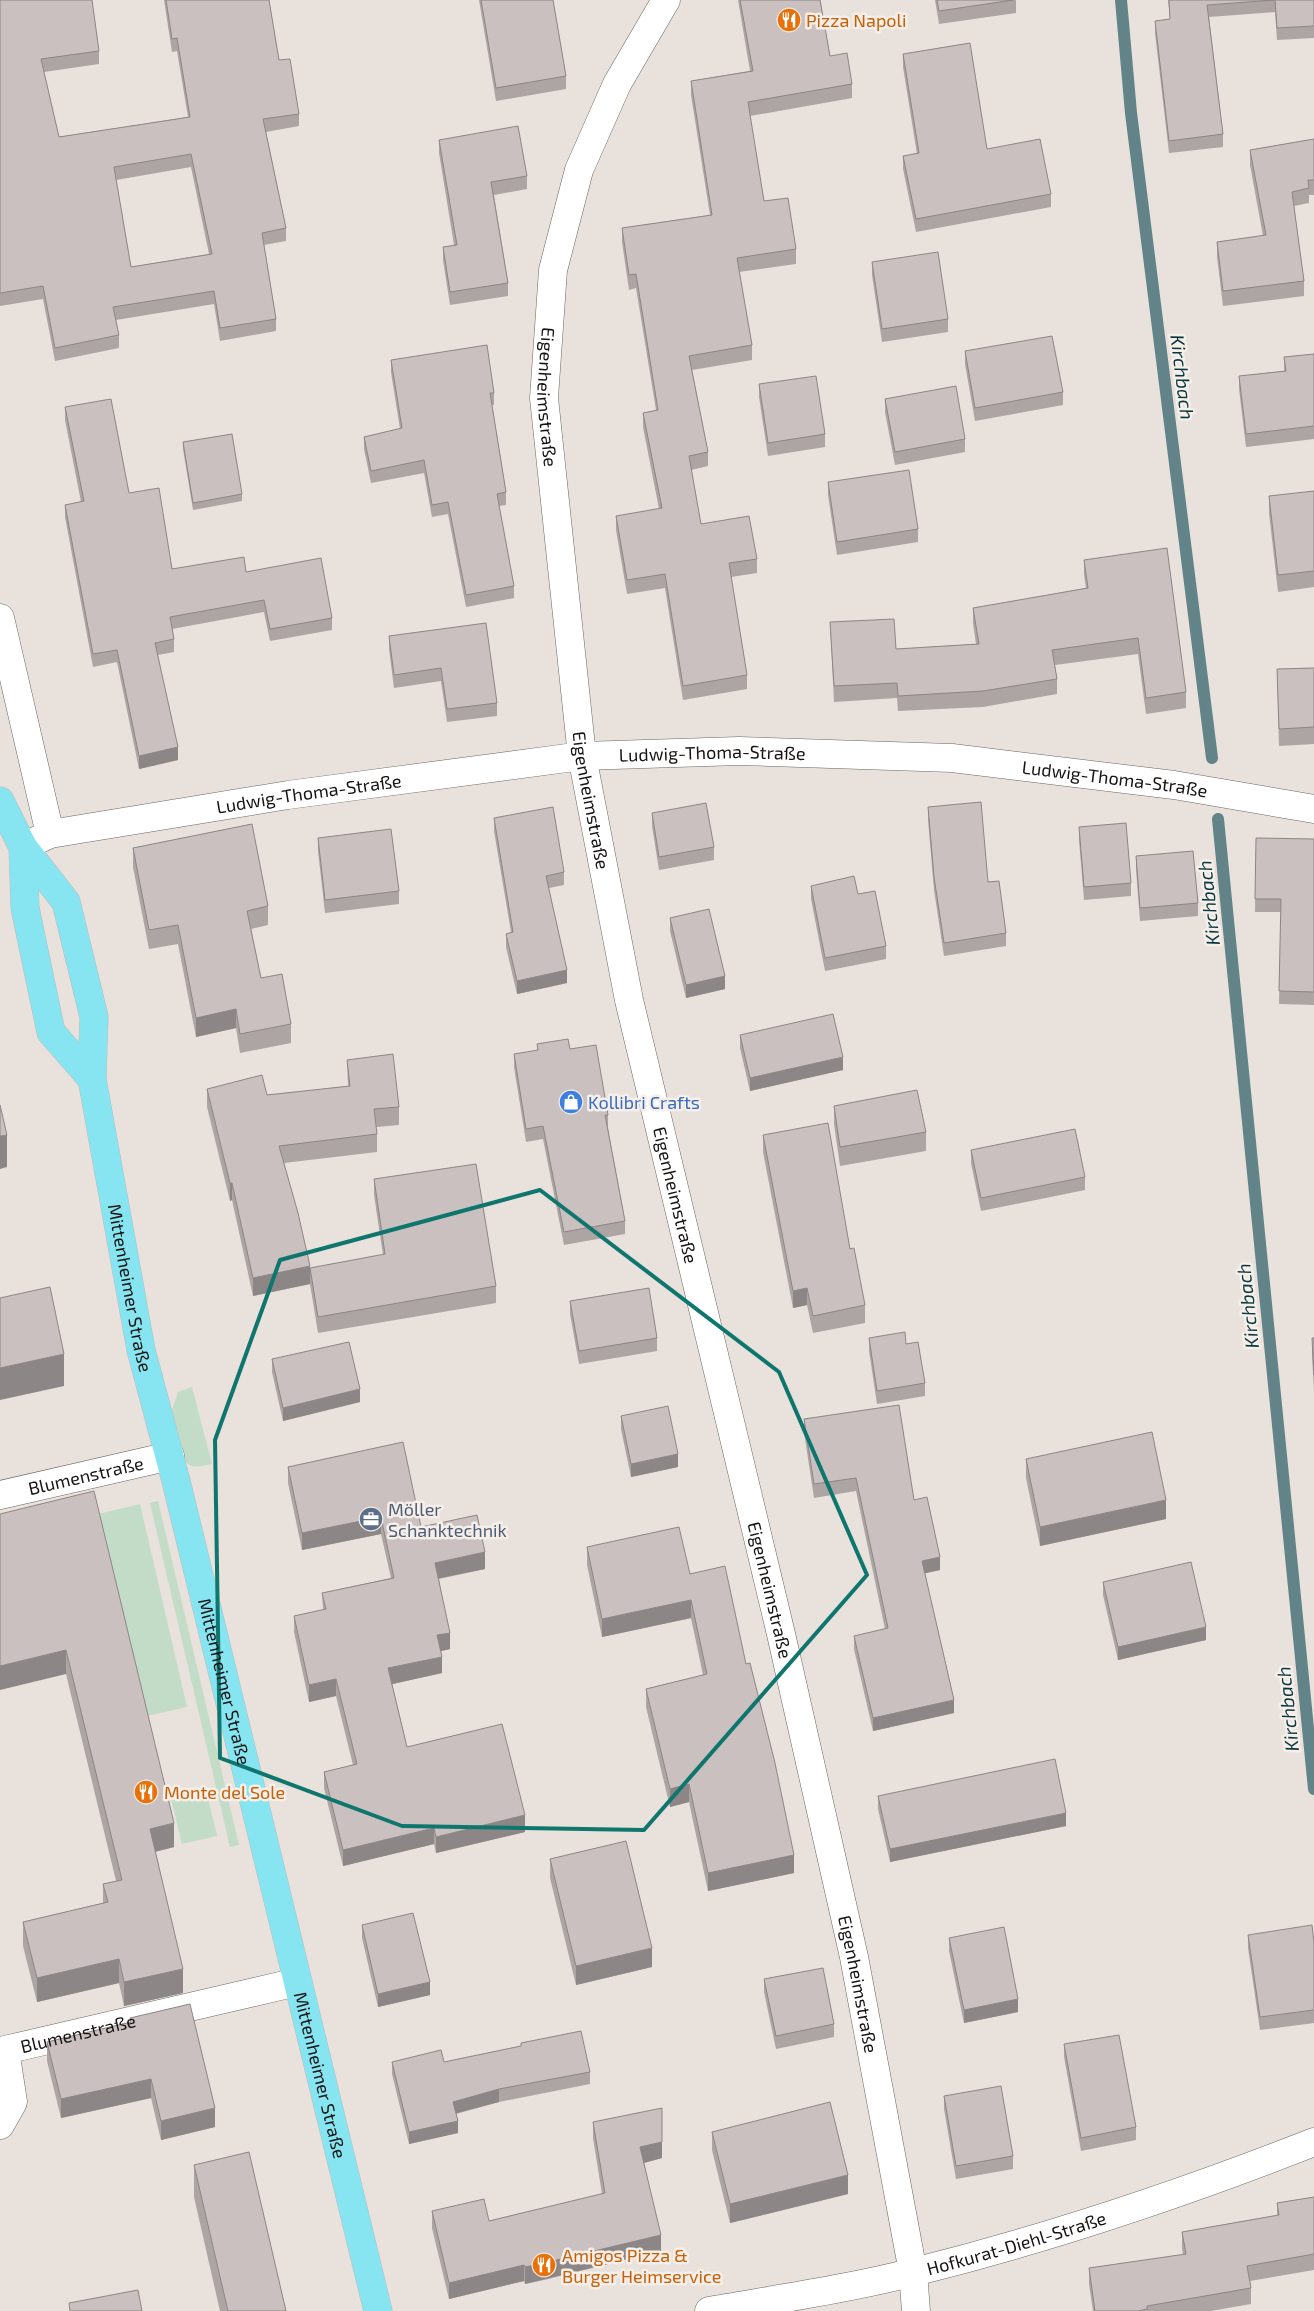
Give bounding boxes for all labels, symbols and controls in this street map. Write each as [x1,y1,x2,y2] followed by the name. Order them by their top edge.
[776,7,802,33] restaurant icon: Pizza Napoli
[806,9,906,31] place label: Pizza Napoli
[533,326,562,468] street label: Eigenheimstraße
[1166,333,1200,421] water label: Kirchbach
[568,730,615,871] street label: Eigenheimstraße
[619,740,806,766] street label: Ludwig-Thoma-Straße
[1021,756,1209,802] street label: Ludwig-Thoma-Straße
[215,769,403,818] street label: Ludwig-Thoma-Straße
[1192,859,1224,947] water label: Kirchbach
[558,1089,584,1115] shop icon: Kollibri Crafts
[588,1091,700,1113] place label: Kollibri Crafts
[649,1124,703,1266] street label: Eigenheimstraße
[104,1202,157,1374] street label: Mittenheimer Straße
[1231,1262,1263,1350] water label: Kirchbach
[26,1451,146,1499] street label: Blumenstraße
[388,1498,507,1541] place label: Möller Schanktechnik
[358,1506,384,1532] office icon: Möller Schanktechnik
[743,1519,797,1660] street label: Eigenheimstraße
[194,1596,256,1767] street label: Mittenheimer Straße
[1271,1665,1303,1753] water label: Kirchbach
[133,1779,159,1805] restaurant icon: Monte del Sole
[164,1781,285,1803] place label: Monte del Sole
[834,1913,883,2055] street label: Eigenheimstraße
[290,1989,351,2161] street label: Mittenheimer Straße
[18,2009,138,2057] street label: Blumenstraße
[924,2206,1109,2279] street label: Hofkurat-Diehl-Straße
[562,2244,721,2287] place label: Amigos Pizza & Burger Heimservice
[531,2252,557,2278] restaurant icon: Amigos Pizza & Burger Heimservice

